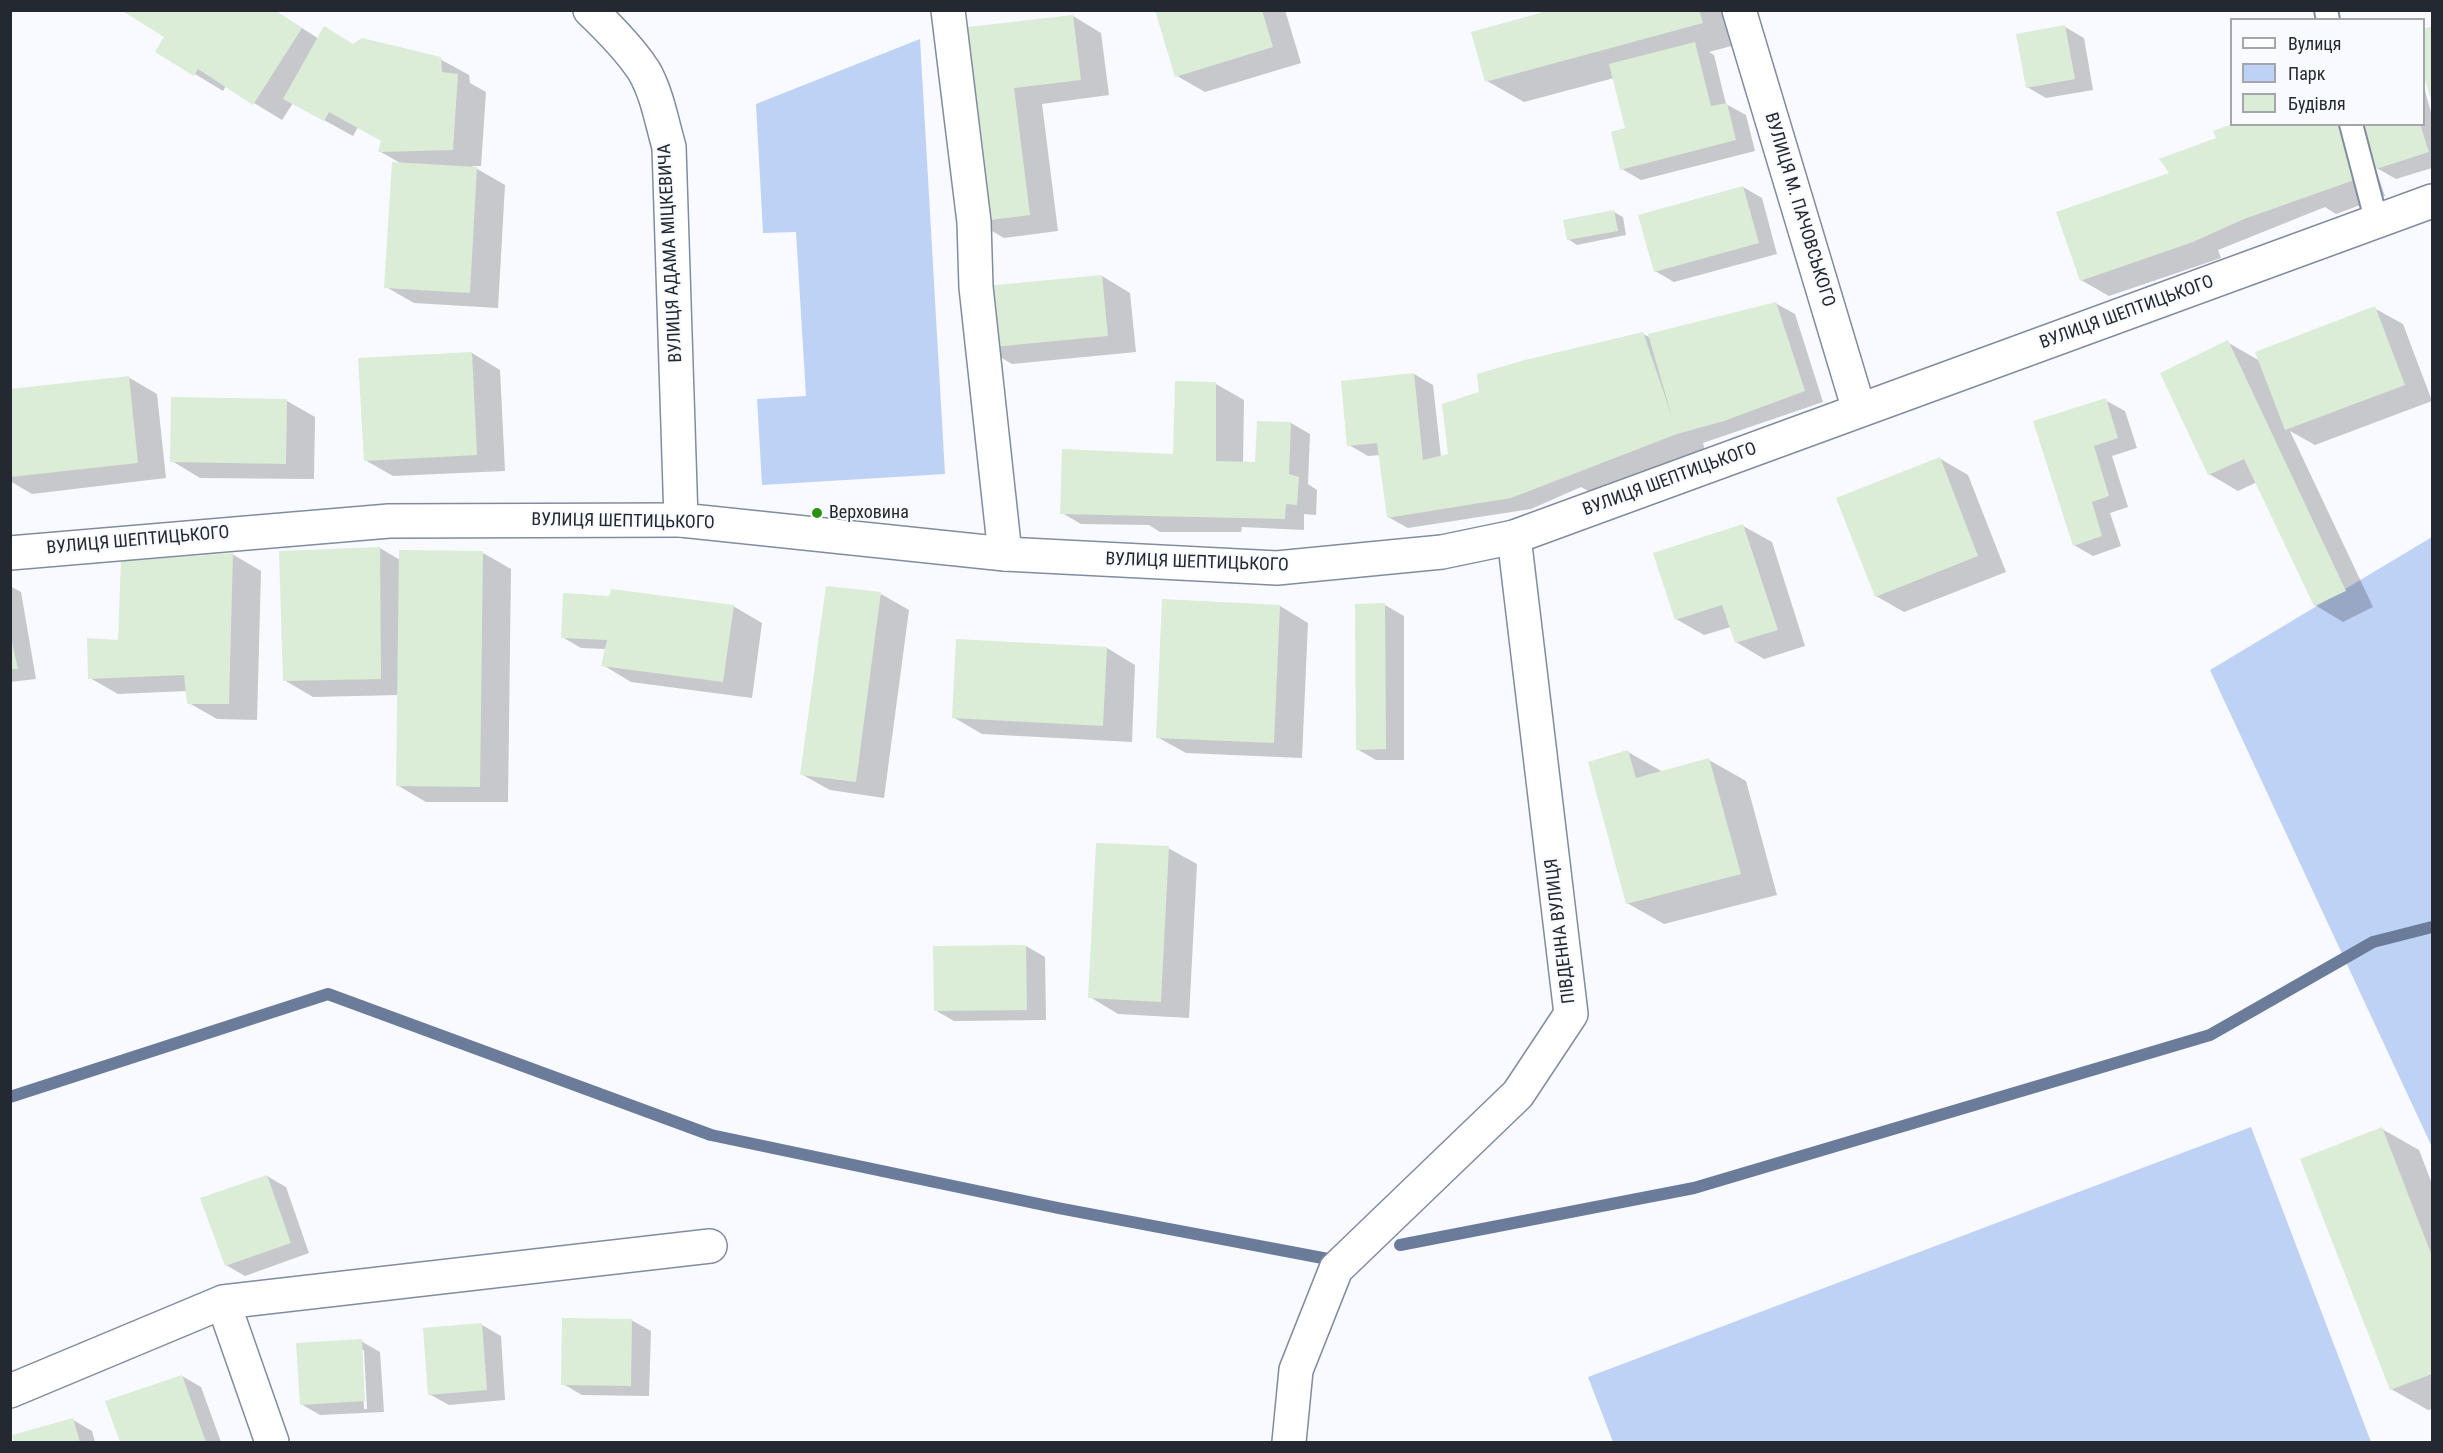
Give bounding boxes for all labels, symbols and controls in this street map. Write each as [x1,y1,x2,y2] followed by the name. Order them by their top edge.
[2230,18,2425,126] legend
[2288,33,2342,54] text: Вулиця
[2288,63,2325,84] text: Парк
[2288,93,2346,114] text: Будівля
[1759,110,1839,310] street label: ВУЛИЦЯ М. ПАЧОВСЬКОГО
[654,143,688,363] street label: ВУЛИЦЯ АДАМА МІЦКЕВИЧА
[2037,271,2217,355] street label: ВУЛИЦЯ ШЕПТИЦЬКОГО
[1580,438,1760,522] street label: ВУЛИЦЯ ШЕПТИЦЬКОГО
[829,502,909,524] place label: Верховина
[810,506,824,520] marker: Верховина
[531,510,715,534] street label: ВУЛИЦЯ ШЕПТИЦЬКОГО
[46,522,230,560] street label: ВУЛИЦЯ ШЕПТИЦЬКОГО
[1105,549,1289,577] street label: ВУЛИЦЯ ШЕПТИЦЬКОГО
[1541,857,1581,1005] street label: ПІВДЕННА ВУЛИЦЯ

